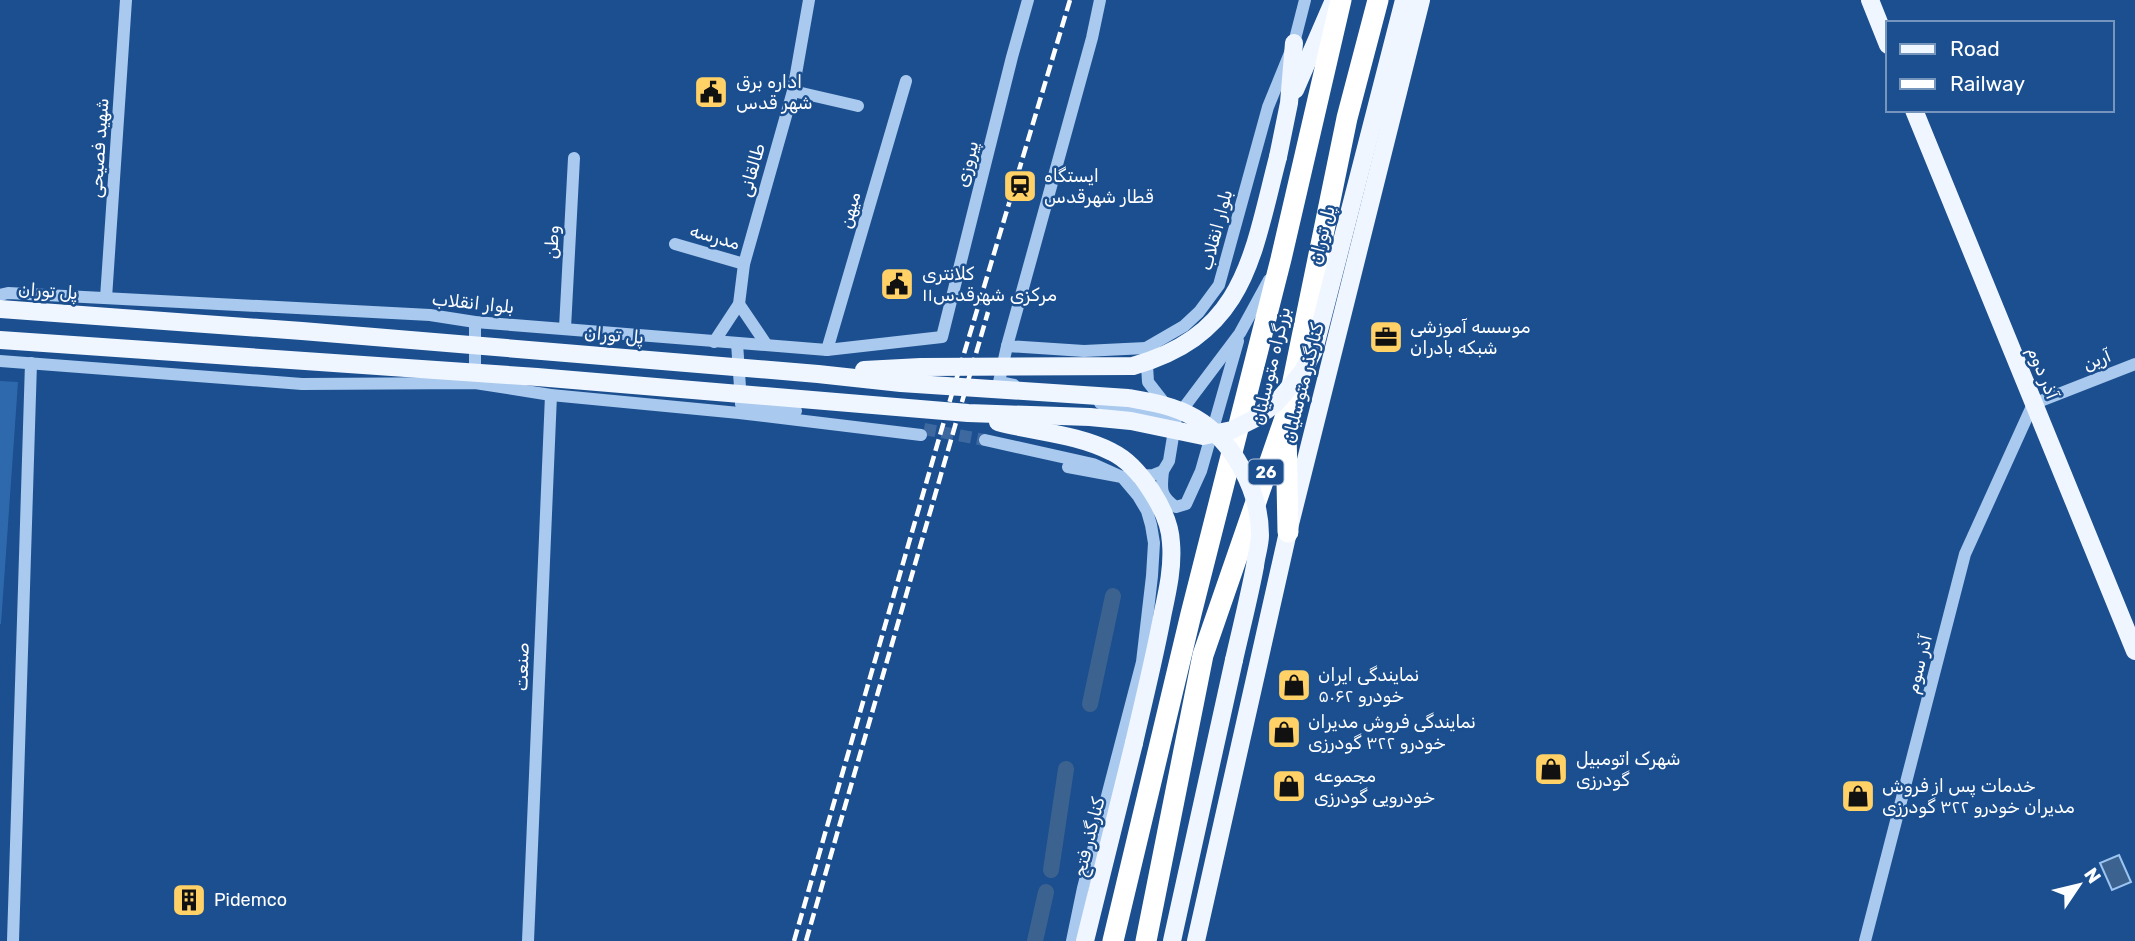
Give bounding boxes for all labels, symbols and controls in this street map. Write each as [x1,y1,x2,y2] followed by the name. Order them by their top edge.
[1886,21,2114,112] legend
[1950,36,2000,61] text: Road
[736,71,813,114] place label: اداره برق شهر قدس
[1950,71,2025,96] text: Railway
[692,73,730,111] public building icon: اداره برق شهر قدس
[85,97,113,199] street label: شهید فصیحی
[951,138,984,190] street label: پیروزی
[734,141,770,199] street label: طالقانی
[1044,165,1153,208] place label: ایستگاه قطار شهرقدس
[1001,167,1039,205] station icon: ایستگاه قطار شهرقدس
[1195,187,1237,273] street label: بلوار انقلاب
[834,189,866,231] street label: میهن
[1304,203,1341,267] street label: پل توران
[687,219,743,255] street label: مدرسه
[540,225,564,259] street label: وطن
[922,263,1057,306] place label: کلانتری ۱۱مرکزی شهرقدس
[878,265,916,303] public building icon: کلانتری ۱۱مرکزی شهرقدس
[17,278,79,305] street label: پل توران
[431,288,515,318] street label: بلوار انقلاب
[1247,305,1295,427] street label: بزرگراه متوسلیان
[1410,316,1531,359] place label: موسسه آموزشی شبکه بادران
[1367,318,1405,356] office icon: موسسه آموزشی شبکه بادران
[583,321,645,350] street label: پل توران
[1277,321,1329,445] street label: کنارگذر متوسلیان
[2023,344,2064,403] street label: آذر دوم
[2080,344,2115,376] street label: آرین
[1248,460,1284,485] road number: 26
[1901,631,1937,696] street label: آذر سوم
[510,642,534,692] street label: صنعت
[1318,664,1419,707] place label: نمایندگی ایران خودرو ۵۰۶۲
[1275,666,1313,704] shop icon: نمایندگی ایران خودرو ۵۰۶۲
[1308,711,1476,754] place label: نمایندگی فروش مدیران خودرو ۳۲۲ گودرزی
[1265,713,1303,751] shop icon: نمایندگی فروش مدیران خودرو ۳۲۲ گودرزی
[1576,748,1681,791] place label: شهرک اتومبیل گودرزی
[1532,750,1570,788] shop icon: شهرک اتومبیل گودرزی
[1314,765,1435,808] place label: مجموعه خودرویی گودرزی
[1270,767,1308,805] shop icon: مجموعه خودرویی گودرزی
[1882,775,2075,818] place label: خدمات پس از فروش مدیران خودرو ۳۲۲ گودرزی
[1839,777,1877,815] shop icon: خدمات پس از فروش مدیران خودرو ۳۲۲ گودرزی
[1069,795,1111,880] street label: کنارگذر فتح
[2044,850,2114,920] north arrow
[2079,863,2106,888] text: N
[170,881,208,919] building icon: Pidemco
[214,889,287,911] place label: Pidemco

